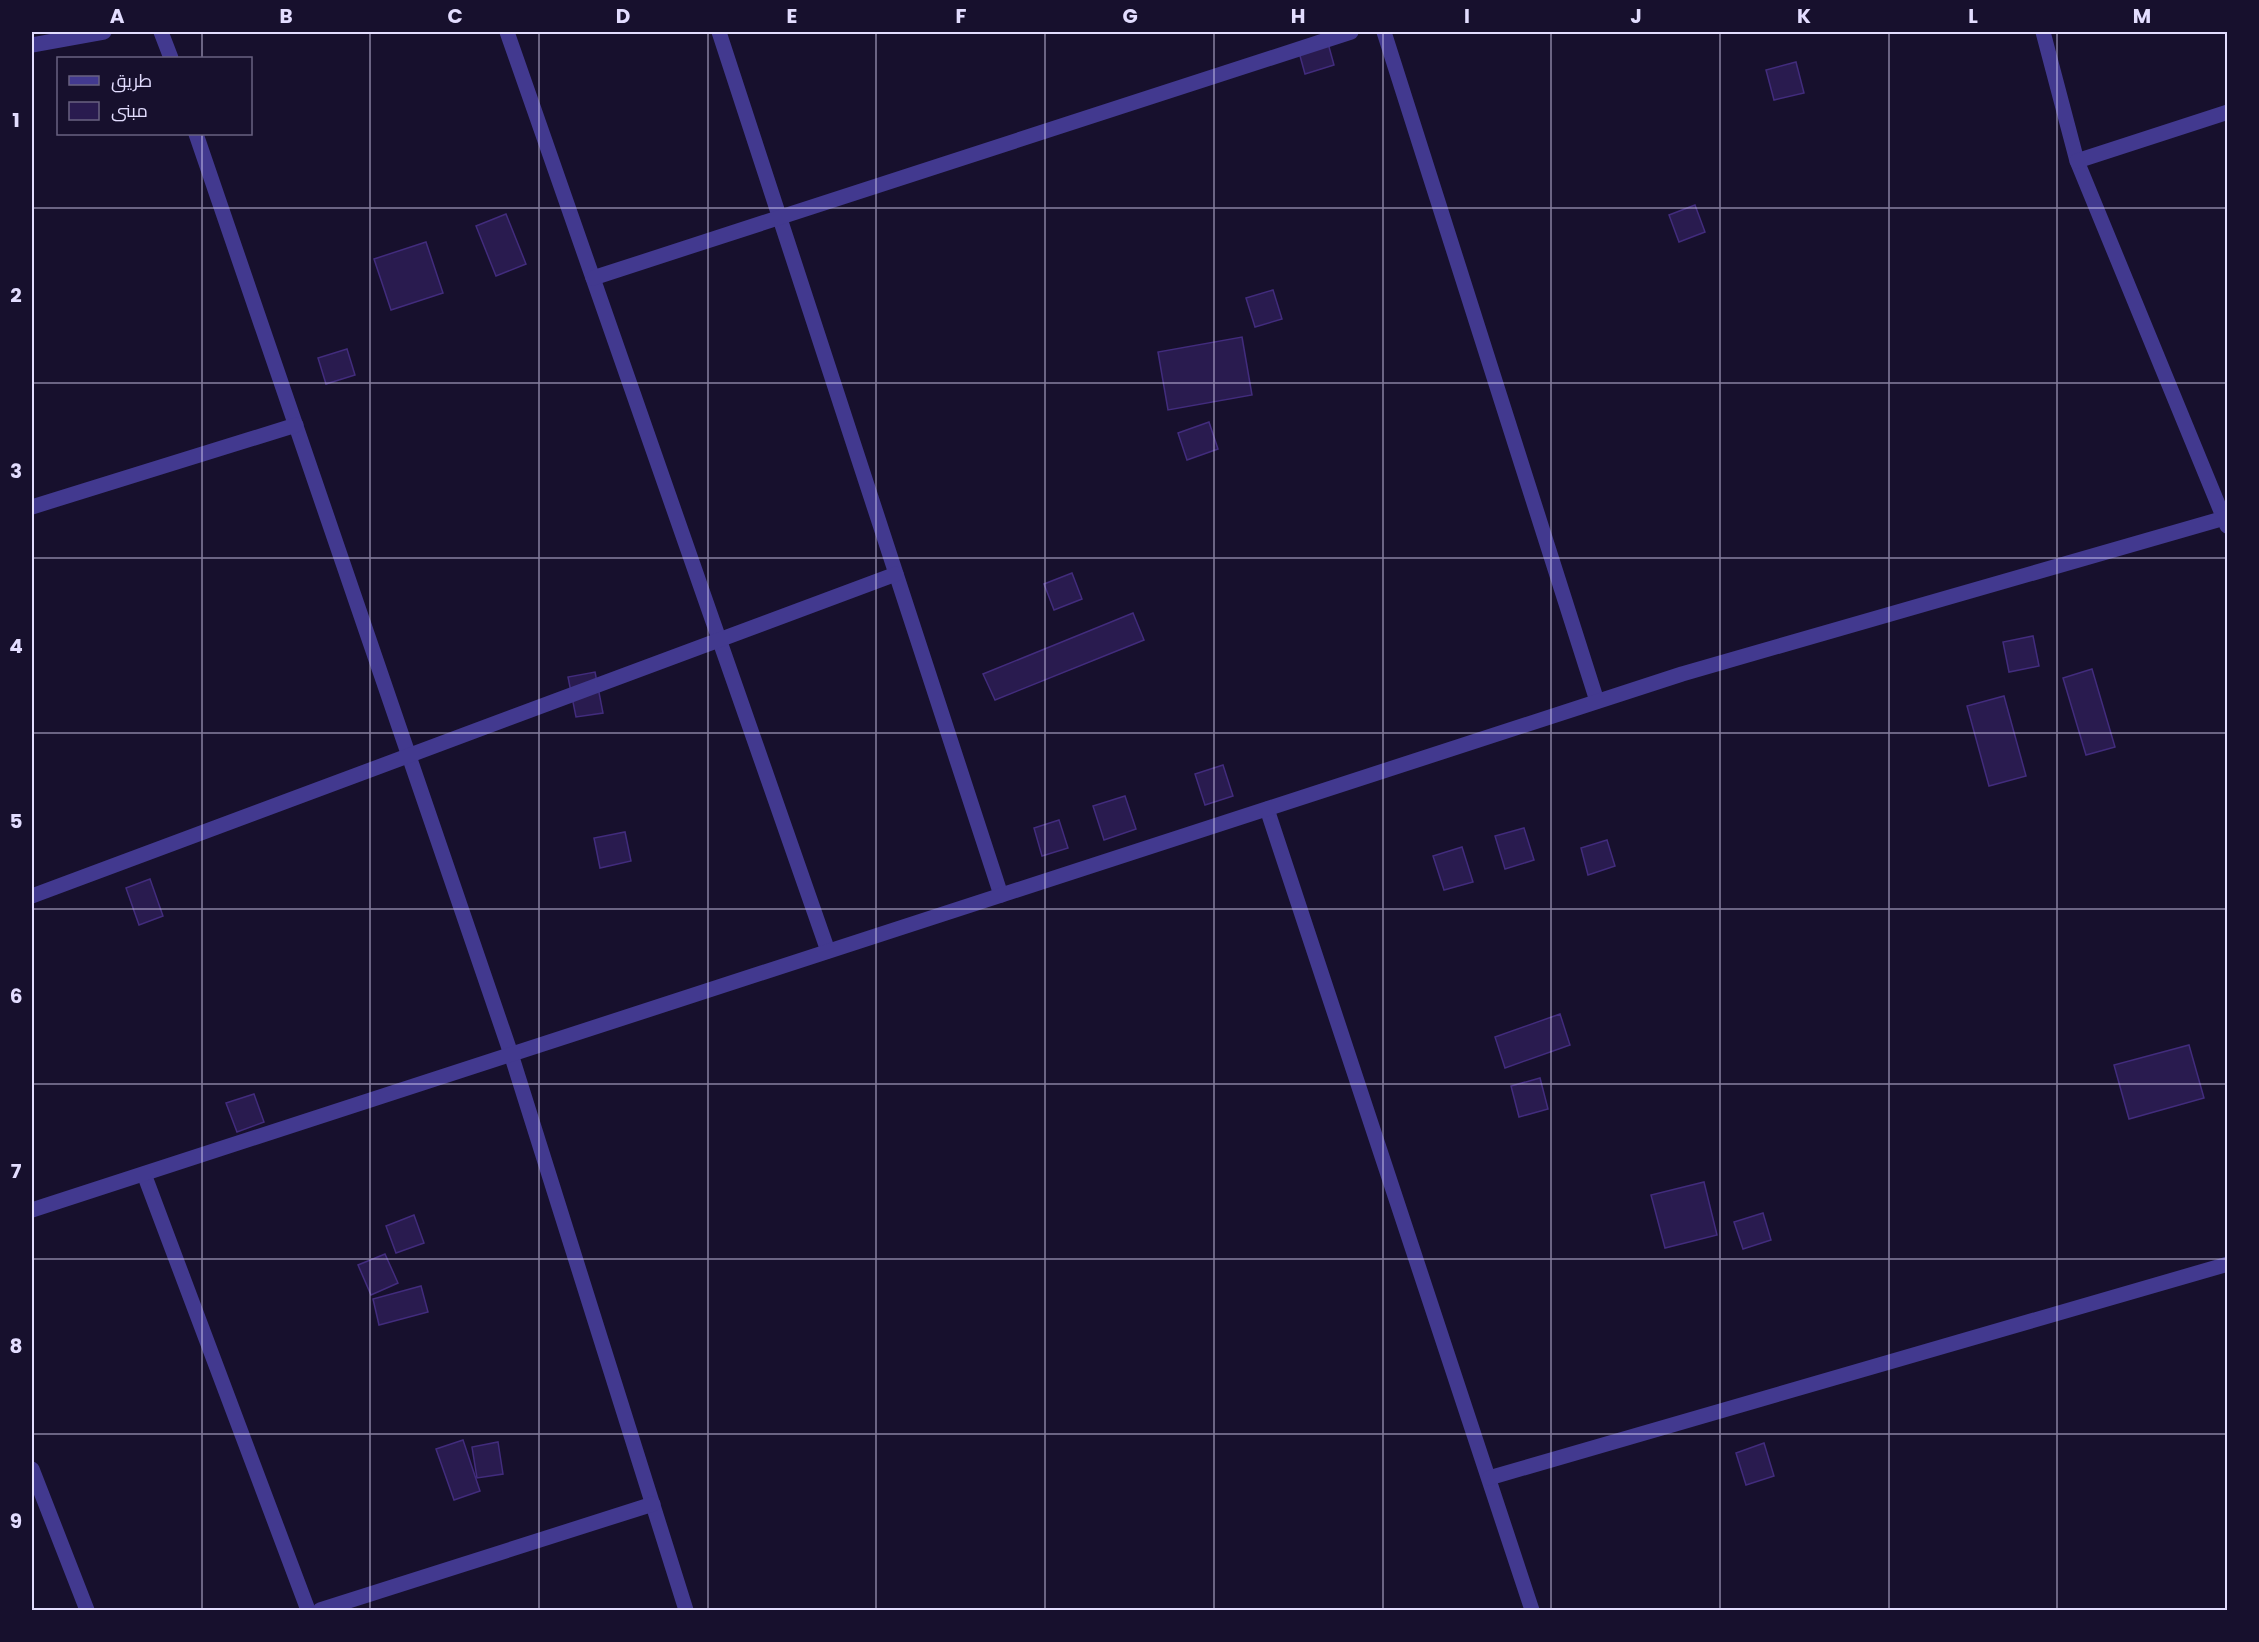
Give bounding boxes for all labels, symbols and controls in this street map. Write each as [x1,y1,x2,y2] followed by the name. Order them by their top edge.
[110,2,125,30] text: A
[279,2,293,30] text: B
[447,2,463,30] text: C
[616,2,630,30] text: D
[787,2,797,30] text: E
[956,2,967,30] text: F
[1122,2,1138,30] text: G
[1291,2,1305,30] text: H
[1464,2,1470,30] text: I
[1630,2,1642,30] text: J
[1797,2,1811,30] text: K
[1968,2,1978,30] text: L
[2133,2,2151,30] text: M
[57,57,252,135] legend
[111,68,152,93] text: طريق
[111,98,148,123] text: مبنى
[12,106,20,134] text: 1
[10,281,22,309] text: 2
[10,457,22,485] text: 3
[9,632,23,660] text: 4
[10,807,23,835] text: 5
[10,982,22,1010] text: 6
[11,1157,22,1185] text: 7
[10,1332,22,1360] text: 8
[10,1507,22,1535] text: 9

